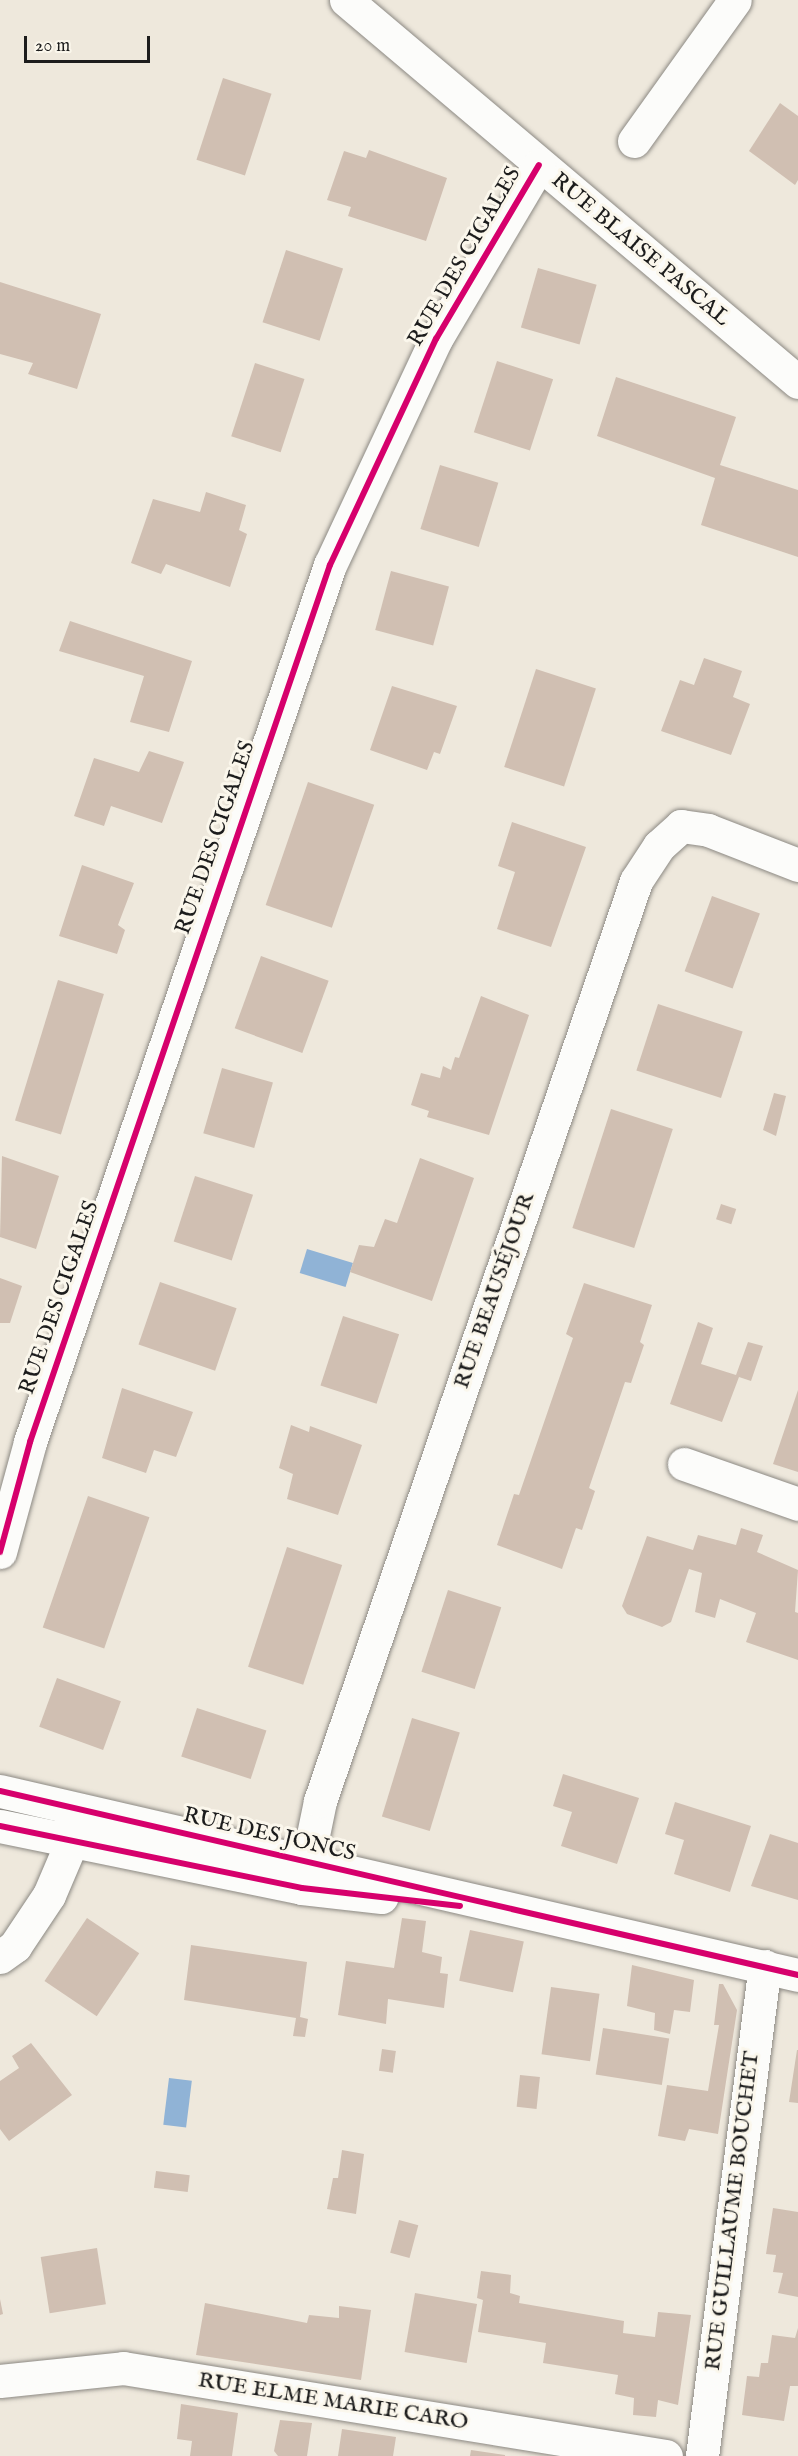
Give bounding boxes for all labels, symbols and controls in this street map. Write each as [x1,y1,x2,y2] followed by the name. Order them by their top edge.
[27,24,153,62] scale bar
[35,35,70,58] text: 20 m
[403,163,527,351] street label: RUE DES CIGALES
[545,168,735,332] street label: RUE BLAISE PASCAL
[171,738,261,938] street label: RUE DES CIGALES
[449,1190,541,1392] street label: RUE BEAUSÉJOUR
[15,1198,105,1398] street label: RUE DES CIGALES
[180,1802,358,1868] street label: RUE DES JONCS
[700,2050,766,2372] street label: RUE GUILLAUME BOUCHET
[196,2368,470,2436] street label: RUE ELME MARIE CARO

